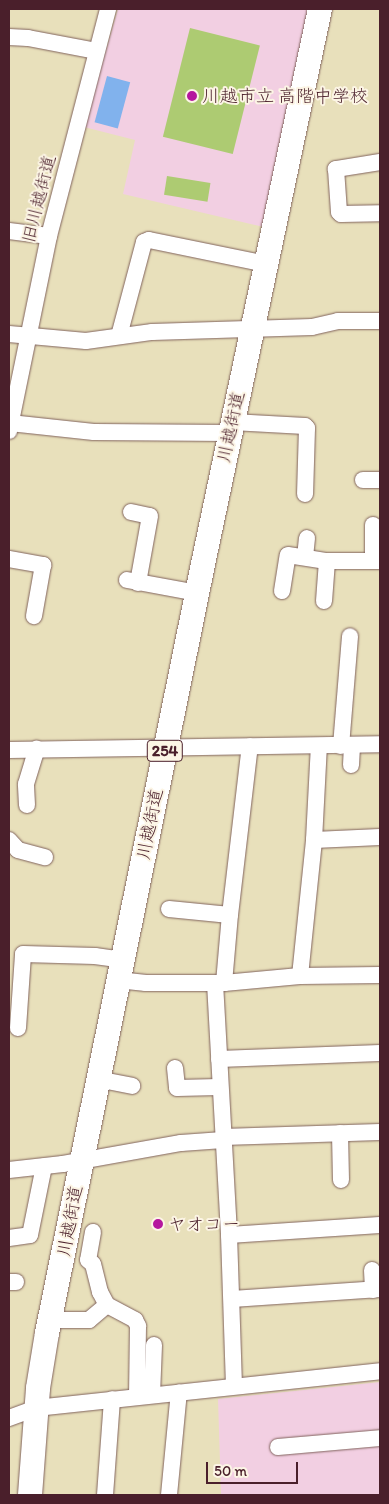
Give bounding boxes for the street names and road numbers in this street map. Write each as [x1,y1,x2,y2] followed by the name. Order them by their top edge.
[18,153,60,245] street label: 旧川越街道
[213,390,249,464] street label: 川越街道
[146,738,184,764] road number: 254
[133,787,167,861] street label: 川越街道
[53,1184,87,1258] street label: 川越街道

